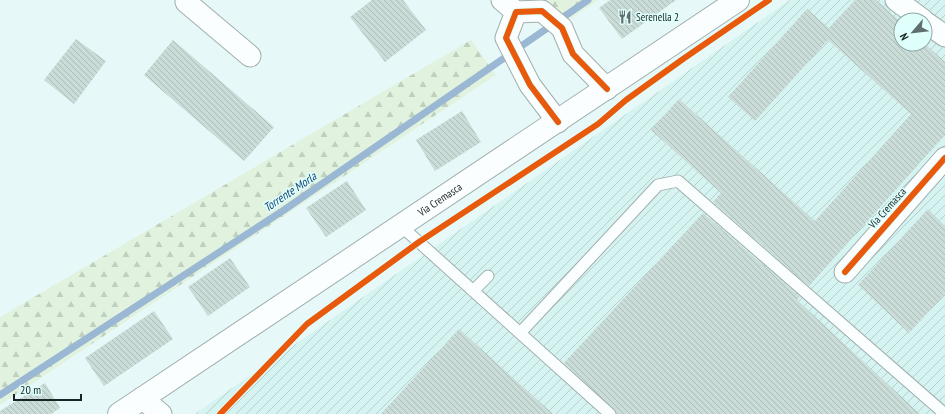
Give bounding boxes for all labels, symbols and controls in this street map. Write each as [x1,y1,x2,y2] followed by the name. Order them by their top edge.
[617,9,633,25] restaurant icon: Serenella 2
[636,10,679,24] place label: Serenella 2
[893,12,933,52] north arrow
[897,31,912,43] text: N
[260,168,320,215] water label: Torrente Morla
[414,180,465,220] street label: Via Cremasca
[864,185,909,232] street label: Via Cremasca
[14,376,81,402] scale bar
[20,382,41,397] text: 20 m

